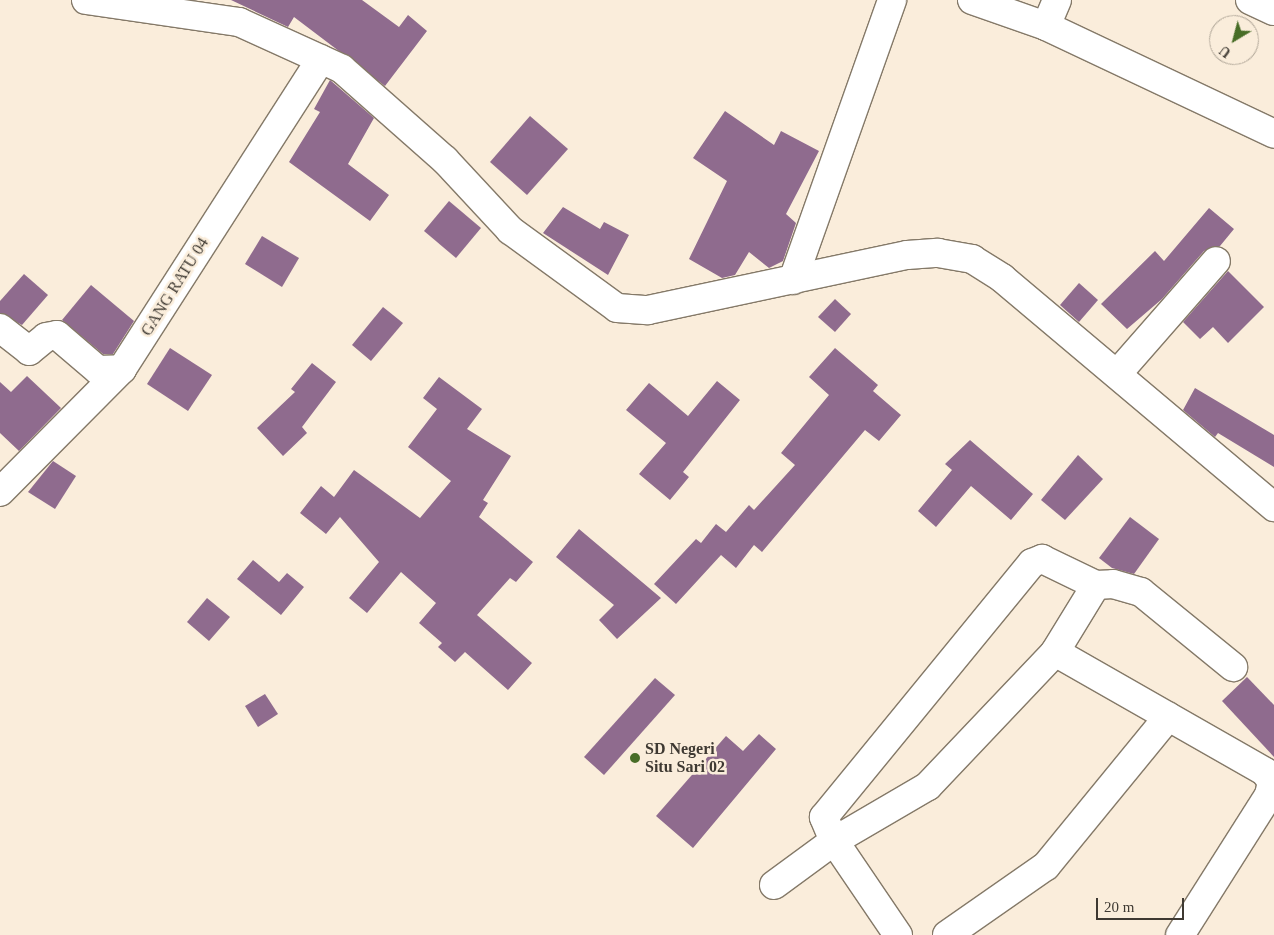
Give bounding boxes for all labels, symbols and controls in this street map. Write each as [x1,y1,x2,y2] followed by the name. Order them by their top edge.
[1209,15,1259,65] north arrow
[1217,43,1234,61] text: U
[137,234,213,340] street label: GANG RATU 04
[645,739,725,777] place label: SD Negeri Situ Sari 02
[629,752,641,764] marker: SD Negeri Situ Sari 02
[1099,888,1186,920] scale bar
[1104,899,1134,915] text: 20 m

